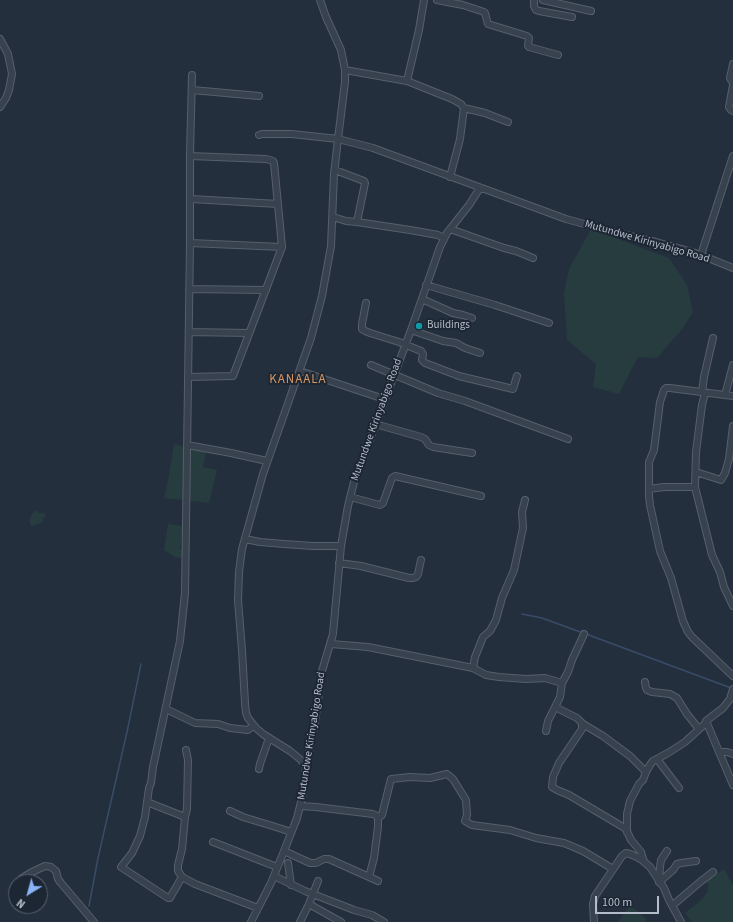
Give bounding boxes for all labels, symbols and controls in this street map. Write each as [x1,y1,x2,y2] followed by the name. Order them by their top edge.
[583,218,711,266] street label: Mutundwe Kirinyabigo Road
[427,319,470,333] place label: Buildings
[414,321,424,331] marker: Buildings
[349,357,405,483] street label: Mutundwe Kirinyabigo Road
[269,372,327,388] district label: KANAALA
[295,671,329,801] street label: Mutundwe Kirinyabigo Road
[8,874,48,914] north arrow
[597,888,661,914] scale bar
[602,894,632,911] text: 100 m
[14,895,29,911] text: N

